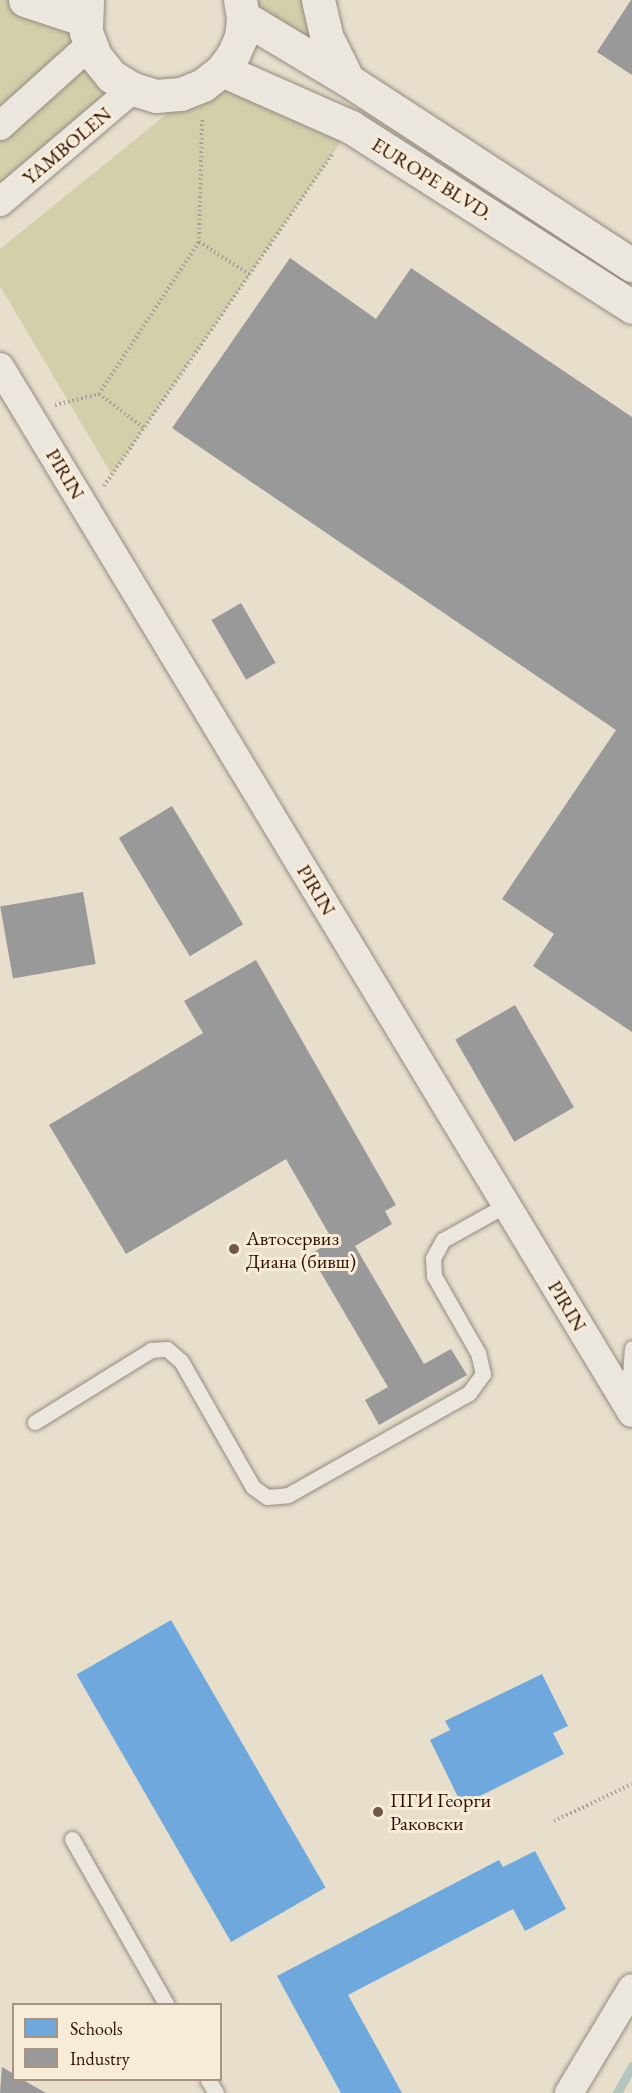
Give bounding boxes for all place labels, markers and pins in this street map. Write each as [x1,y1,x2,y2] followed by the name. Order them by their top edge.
[246,1226,356,1273] place label: Автосервиз Диана (бивш)
[227,1242,241,1256] marker: Автосервиз Диана (бивш)
[390,1788,491,1835] place label: ПГИ Георги Раковски
[371,1805,385,1819] marker: ПГИ Георги Раковски

